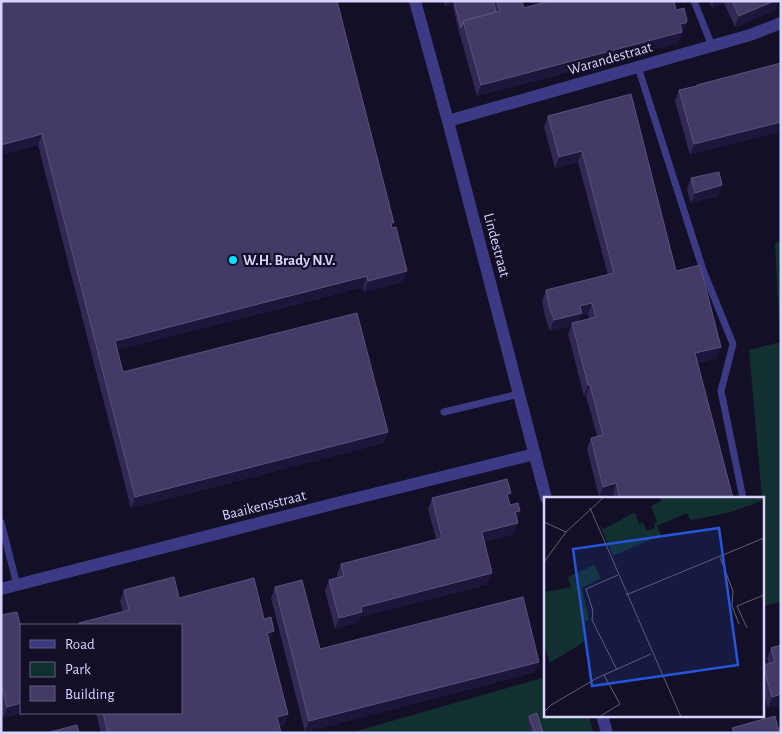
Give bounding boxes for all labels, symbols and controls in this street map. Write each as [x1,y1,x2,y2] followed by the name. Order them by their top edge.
[566,39,654,78] street label: Warandestraat
[481,211,512,279] street label: Lindestraat
[243,253,335,268] place label: W.H. Brady N.V.
[227,254,239,266] marker: W.H. Brady N.V.
[221,488,308,523] street label: Baaikensstraat
[544,497,764,716] inset map
[20,624,182,714] legend
[65,637,95,652] text: Road
[65,662,91,677] text: Park
[65,687,115,702] text: Building

